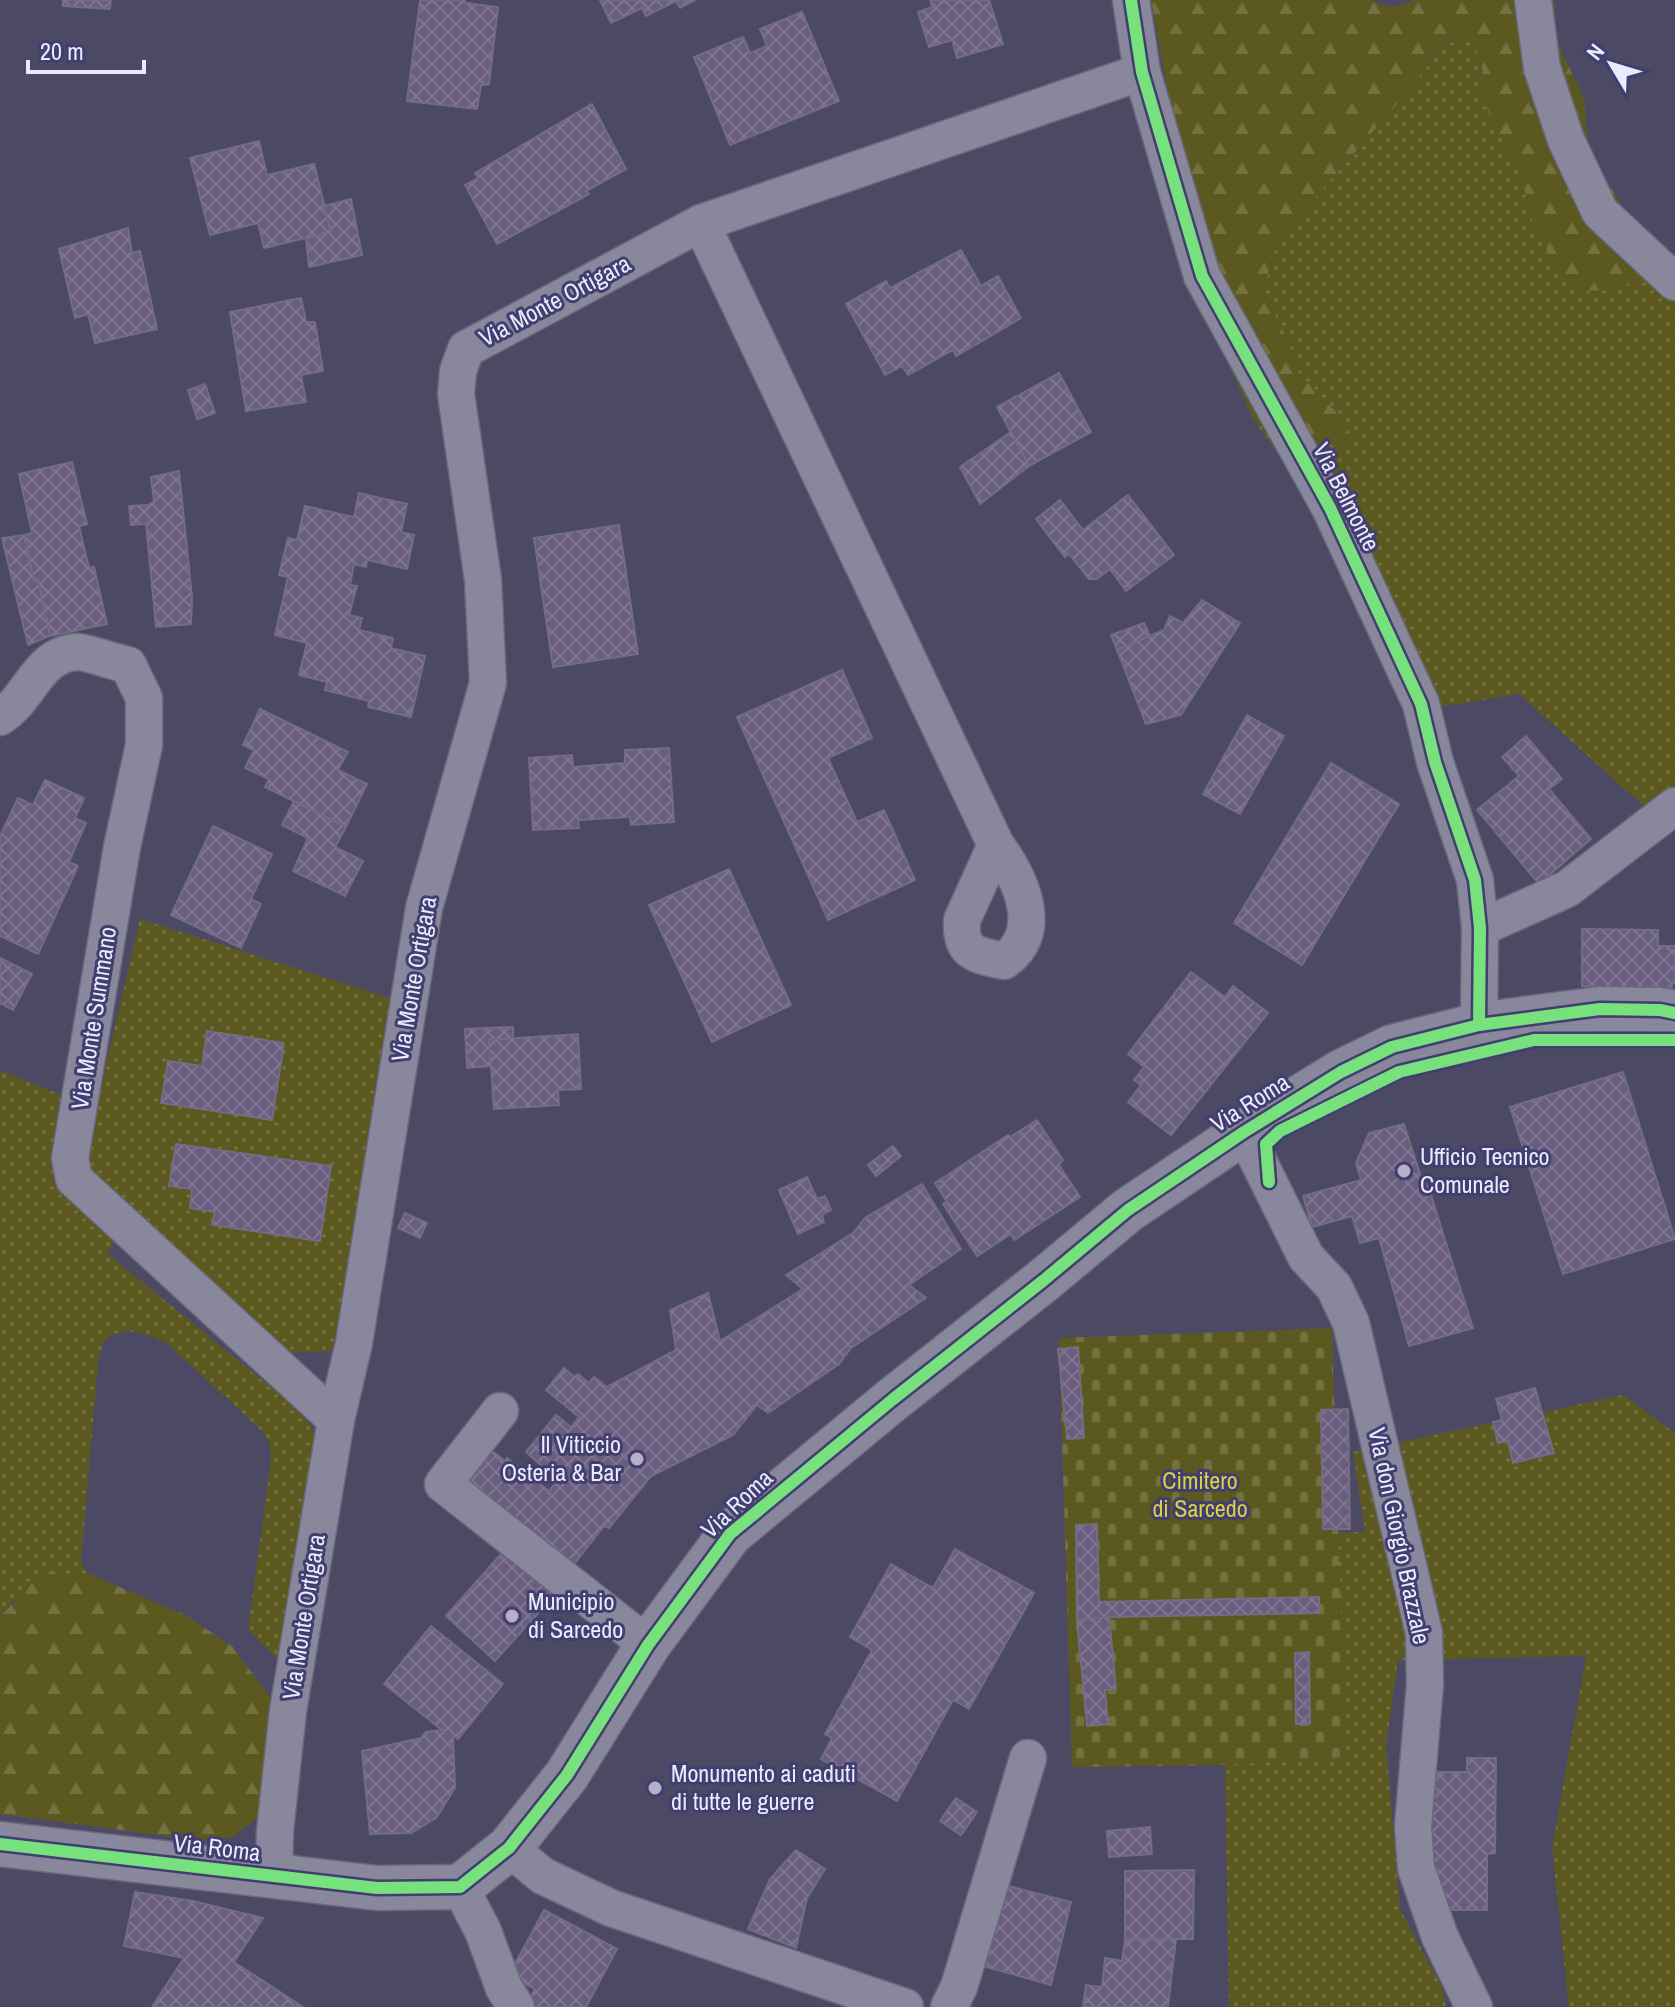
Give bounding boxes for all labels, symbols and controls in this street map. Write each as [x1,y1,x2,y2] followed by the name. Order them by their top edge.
[28,24,144,74] scale bar
[1571,24,1651,104] north arrow
[40,35,84,67] text: 20 m
[1579,37,1611,66] text: N
[473,247,636,353] street label: Via Monte Ortigara
[1306,437,1388,556] street label: Via Belmonte
[383,894,443,1064] street label: Via Monte Ortigara
[63,924,123,1111] street label: Via Monte Summano
[1204,1065,1295,1139] street label: Via Roma
[1420,1140,1550,1200] place label: Ufficio Tecnico Comunale
[1395,1162,1413,1180] marker: Ufficio Tecnico Comunale
[1361,1425,1439,1647] street label: Via don Giorgio Brazzale
[502,1428,621,1488] place label: Il Viticcio Osteria & Bar
[628,1450,646,1468] marker: Il Viticcio Osteria & Bar
[694,1462,779,1545] street label: Via Roma
[1152,1464,1248,1524] park label: Cimitero di Sarcedo
[274,1532,332,1702] street label: Via Monte Ortigara
[528,1585,623,1645] place label: Municipio di Sarcedo
[503,1607,521,1625] marker: Municipio di Sarcedo
[671,1757,856,1817] place label: Monumento ai caduti di tutte le guerre
[646,1779,664,1797] marker: Monumento ai caduti di tutte le guerre
[172,1826,262,1868] street label: Via Roma

